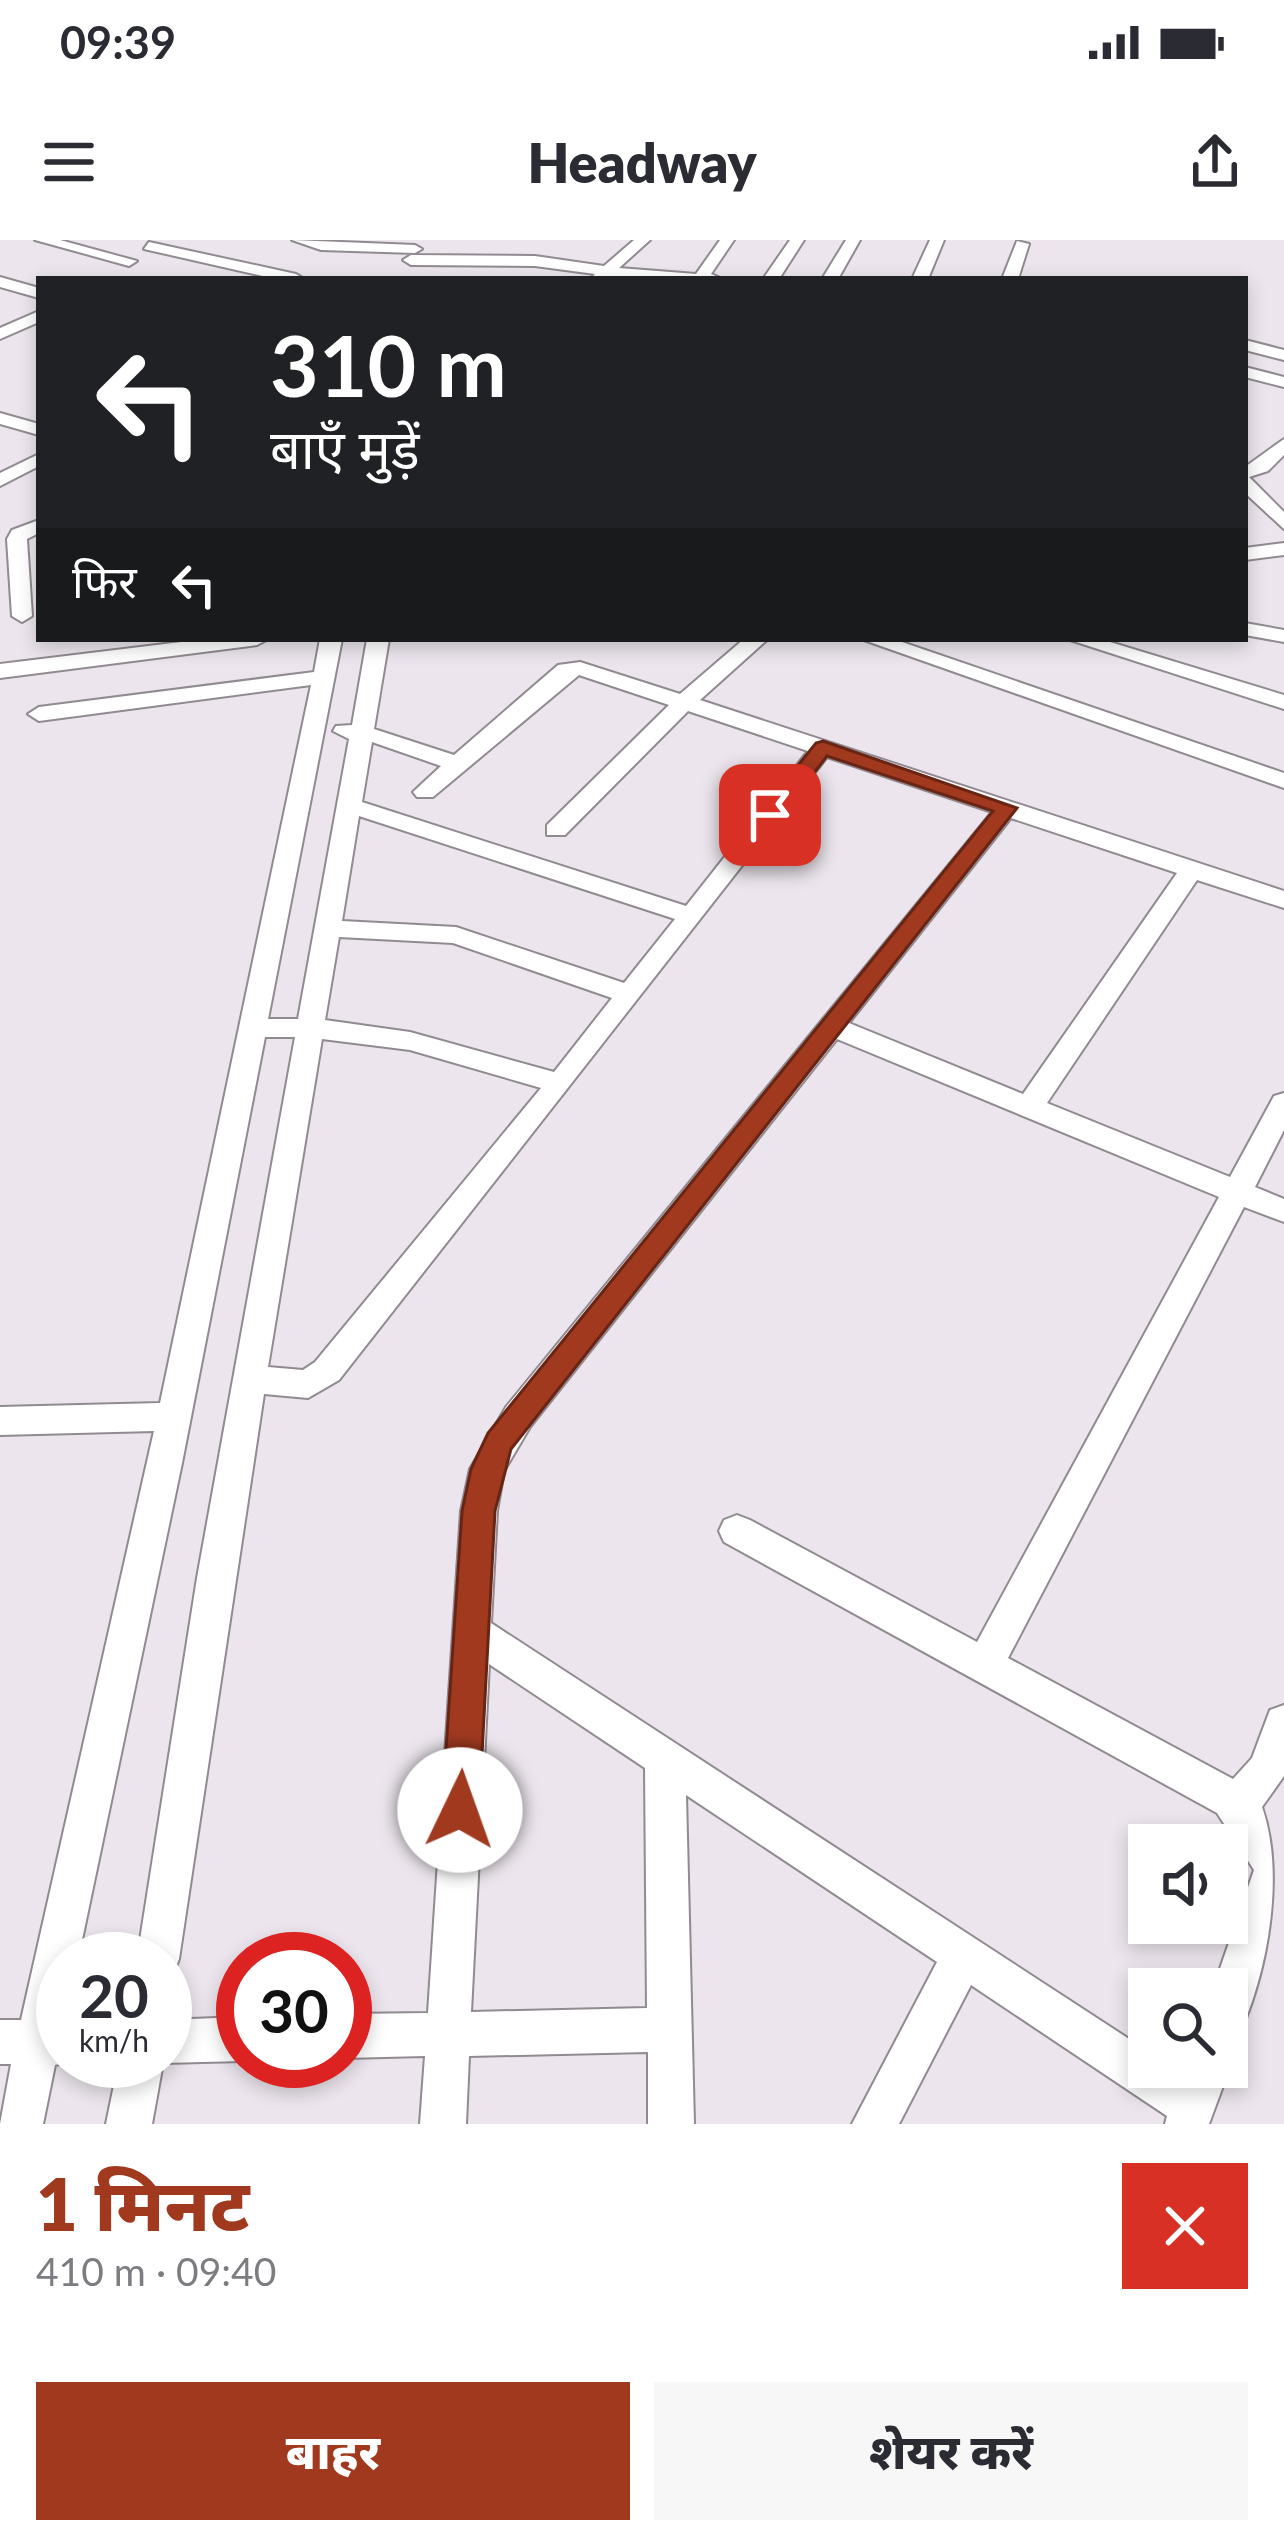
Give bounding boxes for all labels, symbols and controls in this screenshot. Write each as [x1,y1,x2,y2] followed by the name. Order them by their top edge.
[60,15,176,69] text: 09:39
[36,129,102,195] icon: menu
[1182,129,1248,195] icon: share
[527,130,757,195] text: Headway
[270,314,507,415] text: 310 m
[72,324,228,480] icon: left
[270,416,420,481] text: बाएँ मुड़ें
[161,552,227,618] icon: left
[72,554,137,608] text: फिर
[719,764,821,866] pin
[737,782,803,848] icon: arrive
[397,1747,523,1873] position arrow
[1128,1824,1248,2088] map controls
[1128,1824,1248,1944] button: sound
[216,1932,372,2088] speed limit sign: 30
[79,1959,149,2031] text: 20
[1128,1968,1248,2088] button: search
[79,2022,149,2058] text: km/h
[36,2160,249,2246] text: 1 मिनट
[1122,2163,1248,2289] button: close
[36,2248,276,2294] text: 410 m · 09:40
[36,2382,630,2520] button: बाहर
[654,2382,1248,2520] button: शेयर करें

